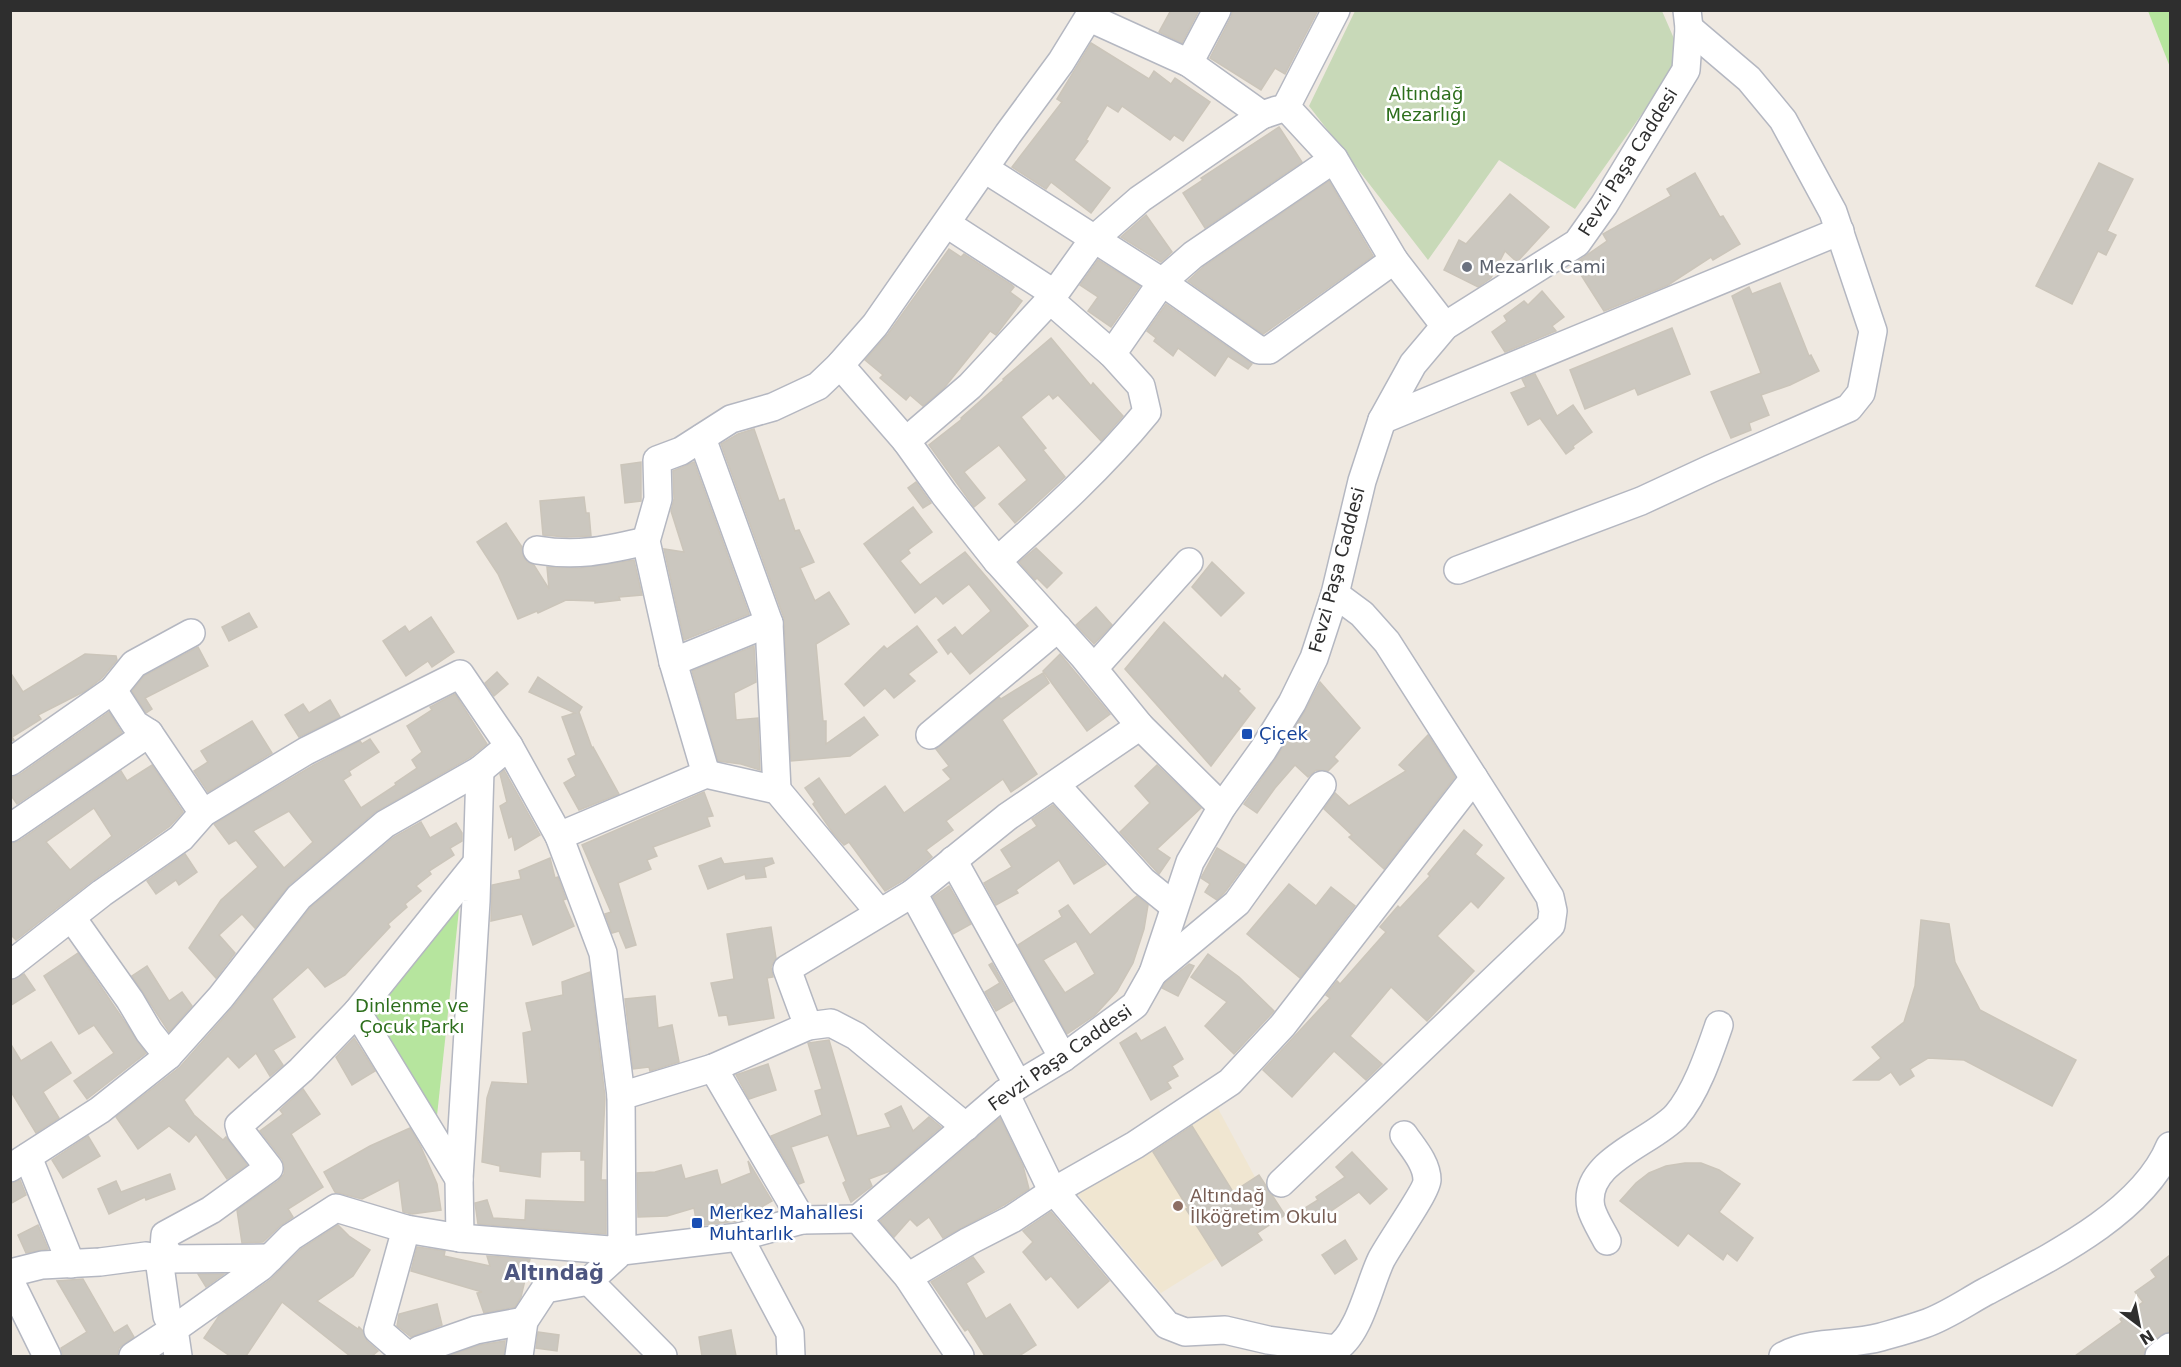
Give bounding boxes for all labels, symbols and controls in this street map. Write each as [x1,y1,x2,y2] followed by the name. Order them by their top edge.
[1386,83,1466,125] park label: Altındağ Mezarlığı
[1574,84,1682,240] street label: Fevzi Paşa Caddesi
[1479,256,1606,277] place label: Mezarlık Cami
[1460,260,1474,274] marker: Mezarlık Cami
[1304,485,1369,655] street label: Fevzi Paşa Caddesi
[1259,723,1309,744] place label: Çiçek
[1240,727,1254,741] marker: Çiçek
[355,995,469,1037] park label: Dinlenme ve Çocuk Parkı
[984,1000,1136,1115] street label: Fevzi Paşa Caddesi
[1190,1185,1338,1227] place label: Altındağ İlköğretim Okulu
[1171,1199,1185,1213] marker: Altındağ İlköğretim Okulu
[709,1202,864,1244] place label: Merkez Mahallesi Muhtarlık
[690,1216,704,1230] marker: Merkez Mahallesi Muhtarlık
[504,1261,604,1285] district label: Altındağ
[2109,1295,2169,1355] north arrow
[2136,1326,2157,1349] text: N

